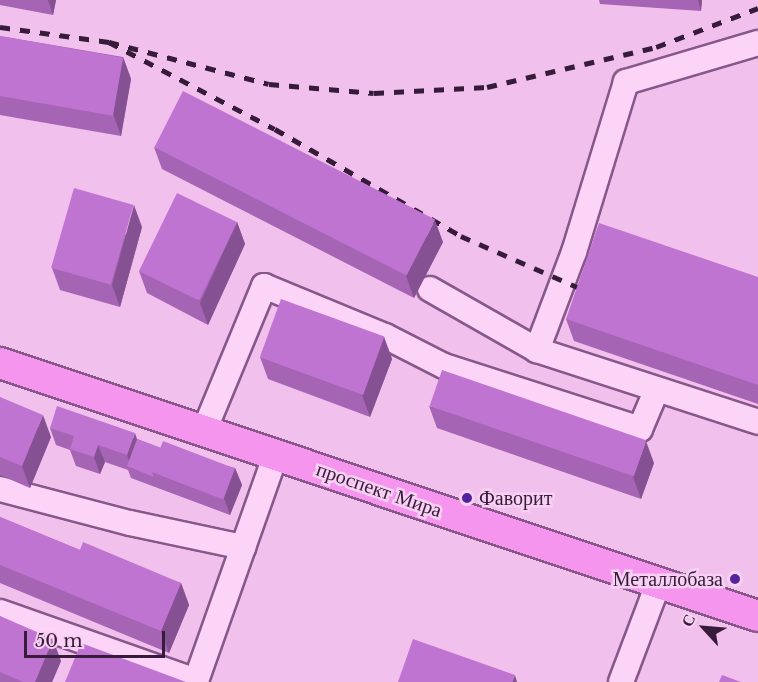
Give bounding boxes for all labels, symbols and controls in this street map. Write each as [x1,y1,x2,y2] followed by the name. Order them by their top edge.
[313,457,445,523] street label: проспект Мира
[479,486,552,510] place label: Фаворит
[460,491,474,505] marker: Фаворит
[613,567,723,591] place label: Металлобаза
[728,572,742,586] marker: Металлобаза
[674,598,734,658] north arrow
[676,611,699,630] text: С
[27,619,168,657] scale bar
[35,630,83,652] text: 50 m

